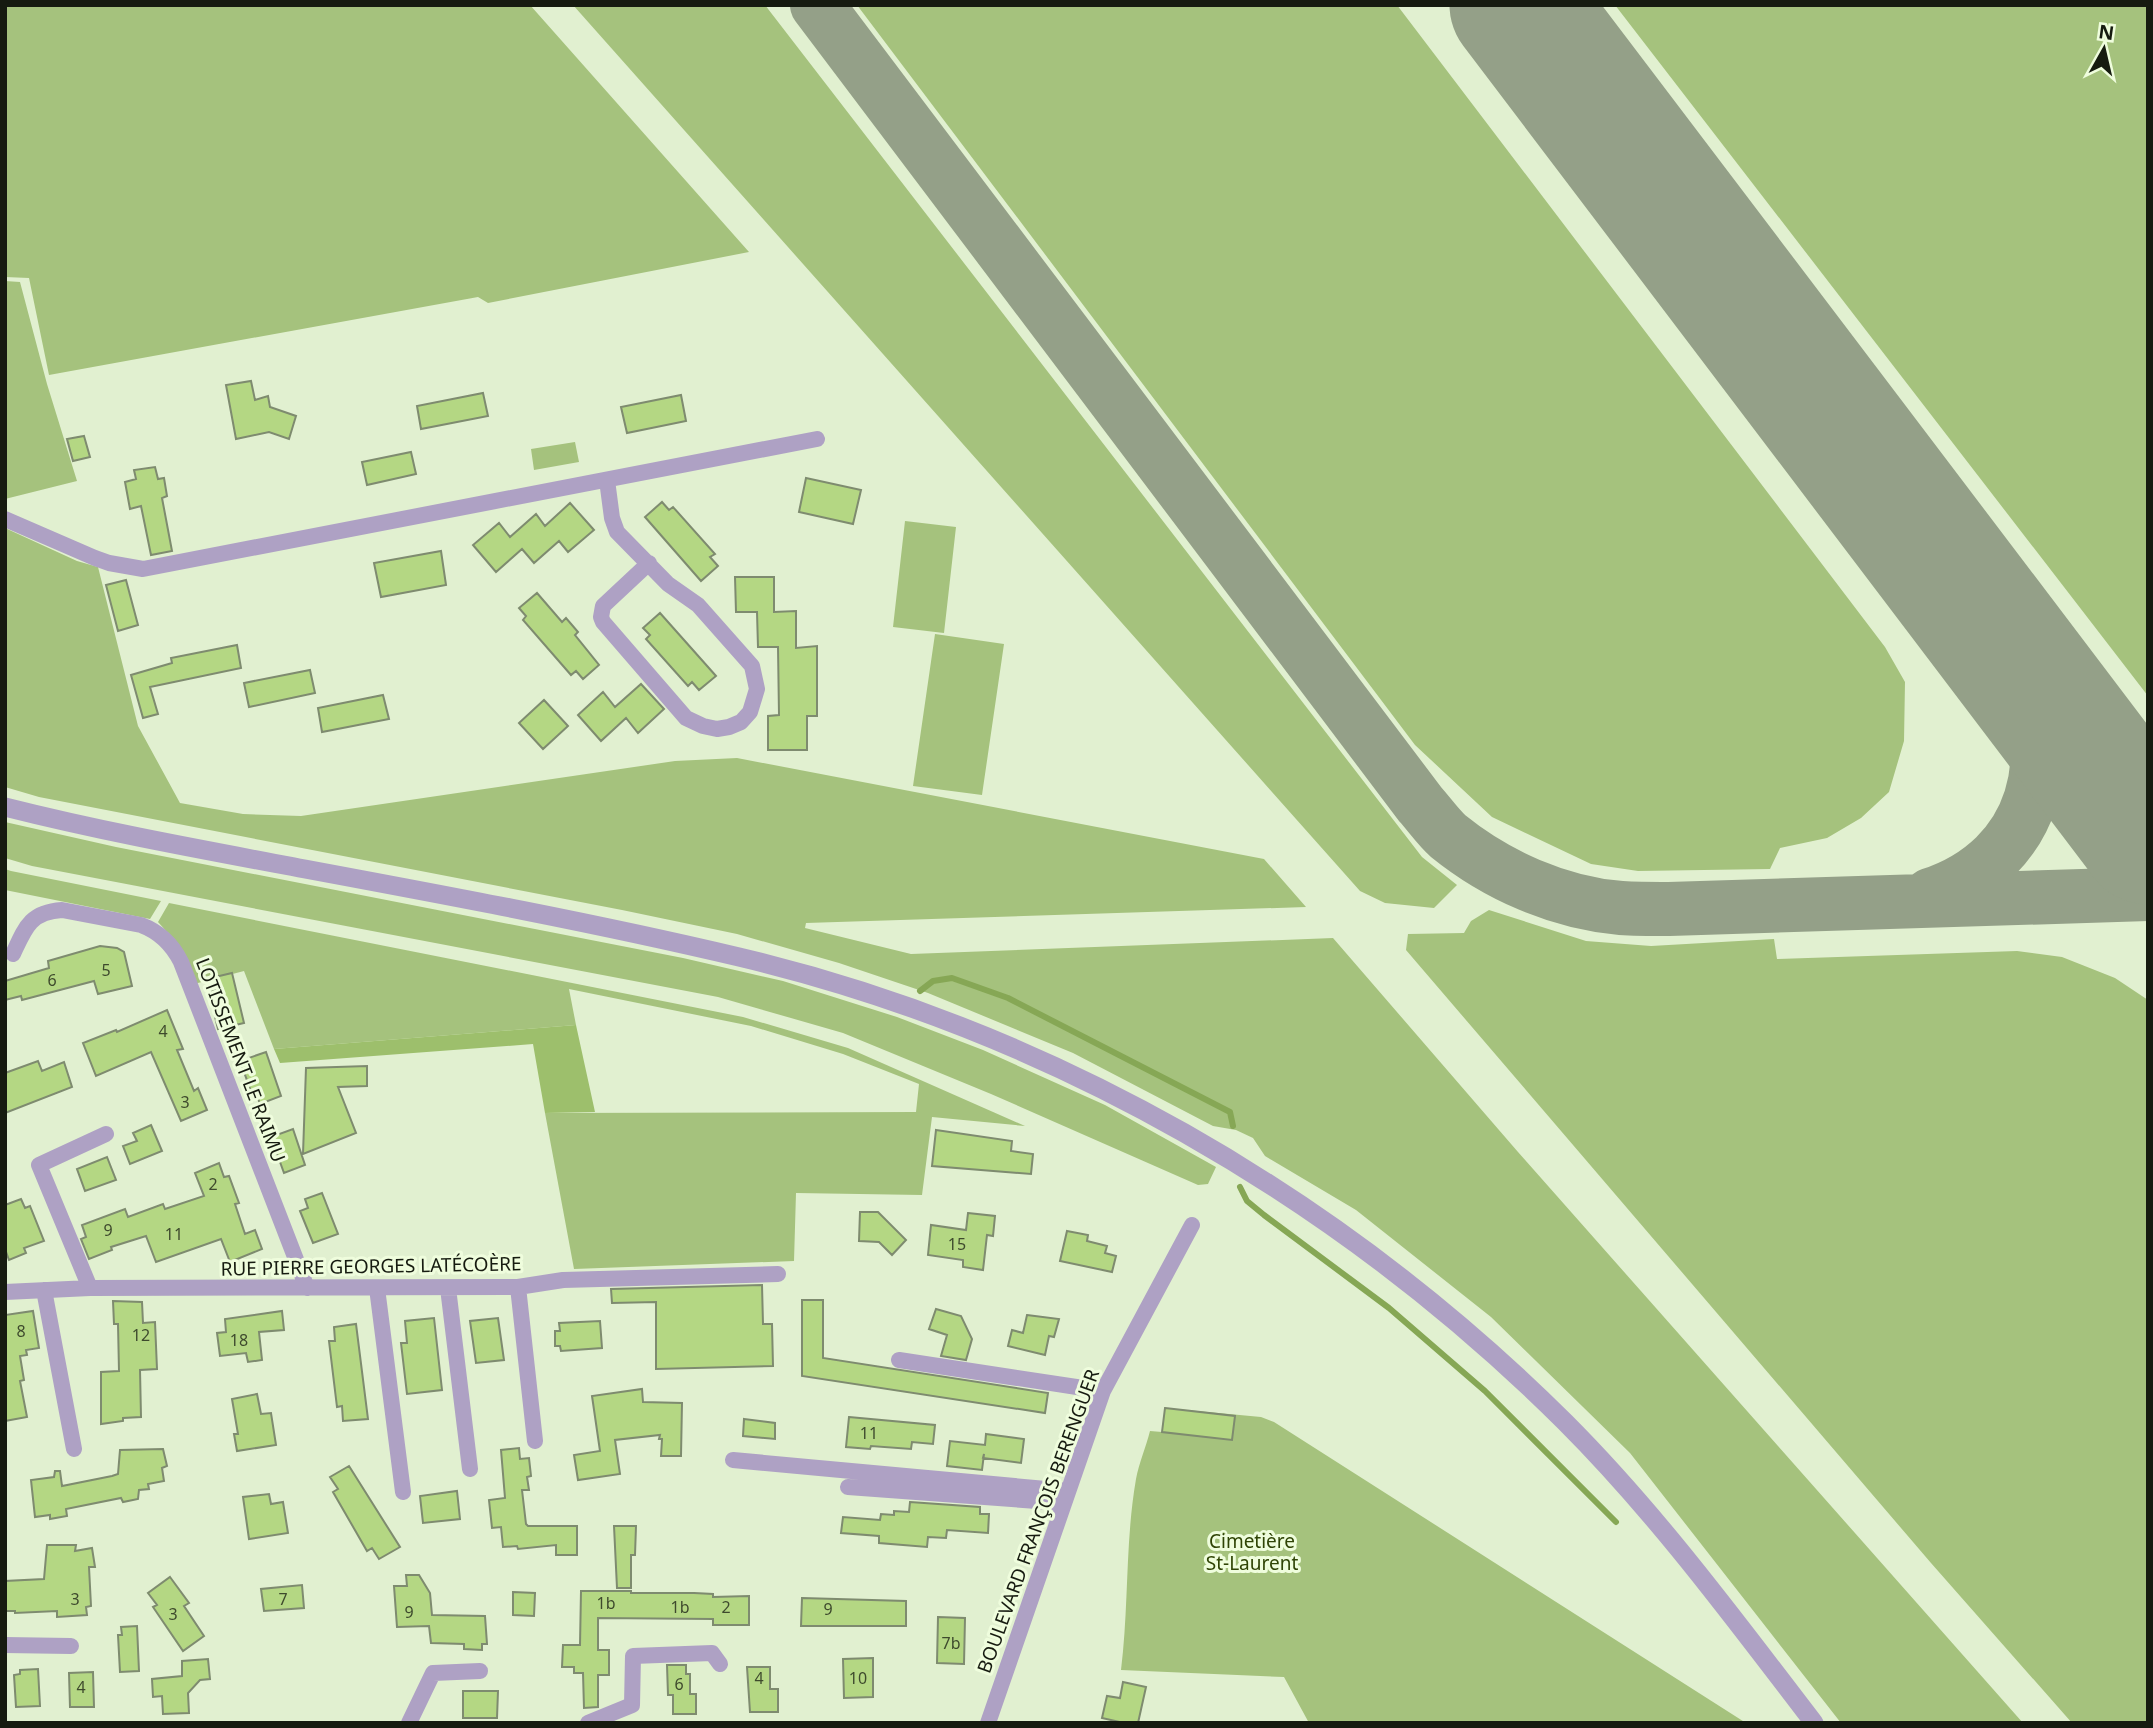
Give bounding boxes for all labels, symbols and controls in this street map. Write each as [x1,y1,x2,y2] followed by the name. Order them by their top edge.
[2069,14,2139,84] north arrow
[2097,18,2116,46] text: N
[190,954,292,1166] street label: LOTISSEMENT LE RAIMU
[101,959,111,981] house number: 5
[47,969,57,991] house number: 6
[158,1020,168,1042] house number: 4
[180,1091,190,1113] house number: 3
[208,1173,218,1195] house number: 2
[103,1219,113,1241] house number: 9
[165,1223,183,1245] house number: 11
[948,1233,966,1255] house number: 15
[220,1250,522,1282] street label: RUE PIERRE GEORGES LATÉCOÈRE
[16,1320,26,1342] house number: 8
[132,1324,150,1346] house number: 12
[230,1329,248,1351] house number: 18
[971,1365,1105,1676] street label: BOULEVARD FRANÇOIS BERENGUER
[860,1422,878,1444] house number: 11
[1206,1528,1298,1576] park label: Cimetière St-Laurent
[70,1588,80,1610] house number: 3
[278,1588,288,1610] house number: 7
[597,1592,616,1614] house number: 1b
[671,1596,690,1618] house number: 1b
[721,1596,731,1618] house number: 2
[823,1598,833,1620] house number: 9
[404,1601,414,1623] house number: 9
[168,1603,178,1625] house number: 3
[942,1632,961,1654] house number: 7b
[754,1667,764,1689] house number: 4
[849,1667,867,1689] house number: 10
[674,1673,684,1695] house number: 6
[76,1676,86,1698] house number: 4

